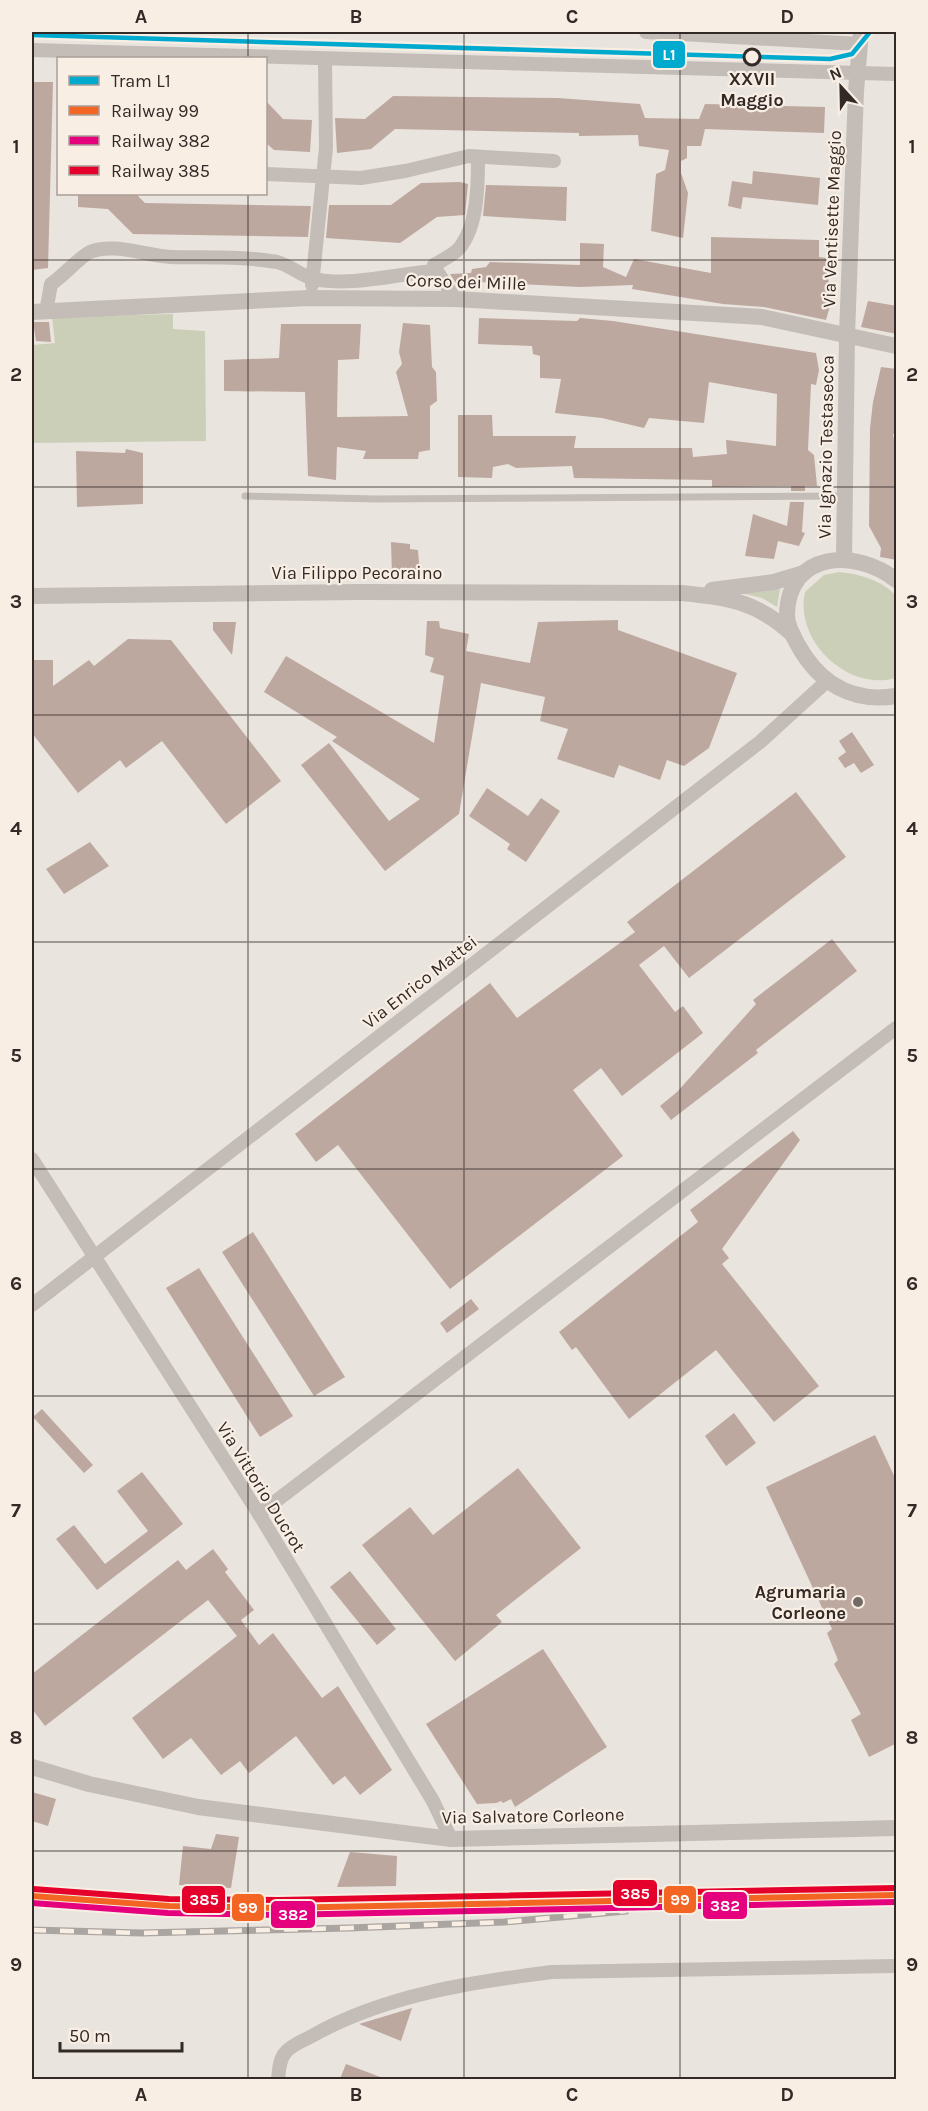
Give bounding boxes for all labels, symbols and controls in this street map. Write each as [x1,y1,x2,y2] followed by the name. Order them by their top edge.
[135,5,148,28] text: A
[350,5,362,28] text: B
[566,5,578,28] text: C
[780,5,794,28] text: D
[652,40,686,69] line badge: L1
[662,45,676,64] text: L1
[743,48,761,66] marker: XXVII Maggio
[57,57,267,195] legend
[811,57,871,117] north arrow
[827,63,844,85] text: N
[720,68,784,111] place label: XXVII Maggio
[111,70,171,92] text: Tram L1
[111,100,199,122] text: Railway 99
[111,130,210,152] text: Railway 382
[818,130,846,308] street label: Via Ventisette Maggio
[12,135,20,158] text: 1
[908,135,916,158] text: 1
[111,160,210,182] text: Railway 385
[405,269,527,295] street label: Corso dei Mille
[813,355,839,539] street label: Via Ignazio Testasecca
[10,363,22,386] text: 2
[906,363,918,386] text: 2
[272,562,442,584] street label: Via Filippo Pecoraino
[10,590,22,613] text: 3
[906,590,918,613] text: 3
[10,817,22,840] text: 4
[906,817,918,840] text: 4
[358,930,482,1034] street label: Via Enrico Mattei
[10,1044,22,1067] text: 5
[906,1044,918,1067] text: 5
[10,1272,22,1295] text: 6
[906,1272,918,1295] text: 6
[212,1418,310,1556] street label: Via Vittorio Ducrot
[11,1499,21,1522] text: 7
[907,1499,917,1522] text: 7
[755,1581,846,1624] place label: Agrumaria Corleone
[851,1595,865,1609] marker: Agrumaria Corleone
[10,1726,22,1749] text: 8
[906,1726,918,1749] text: 8
[441,1803,625,1829] street label: Via Salvatore Corleone
[612,1879,658,1907] line badge: 385
[620,1884,650,1903] text: 385
[181,1885,226,1914] line badge: 385
[663,1885,697,1914] line badge: 99
[189,1890,219,1909] text: 385
[670,1890,690,1909] text: 99
[702,1891,748,1920] line badge: 382
[231,1893,265,1922] line badge: 99
[710,1896,740,1915] text: 382
[238,1898,258,1917] text: 99
[270,1900,316,1929] line badge: 382
[278,1905,308,1924] text: 382
[10,1953,22,1976] text: 9
[906,1953,918,1976] text: 9
[60,2015,182,2053] scale bar
[69,2025,111,2047] text: 50 m
[135,2083,148,2106] text: A
[350,2083,362,2106] text: B
[566,2083,578,2106] text: C
[780,2083,794,2106] text: D

